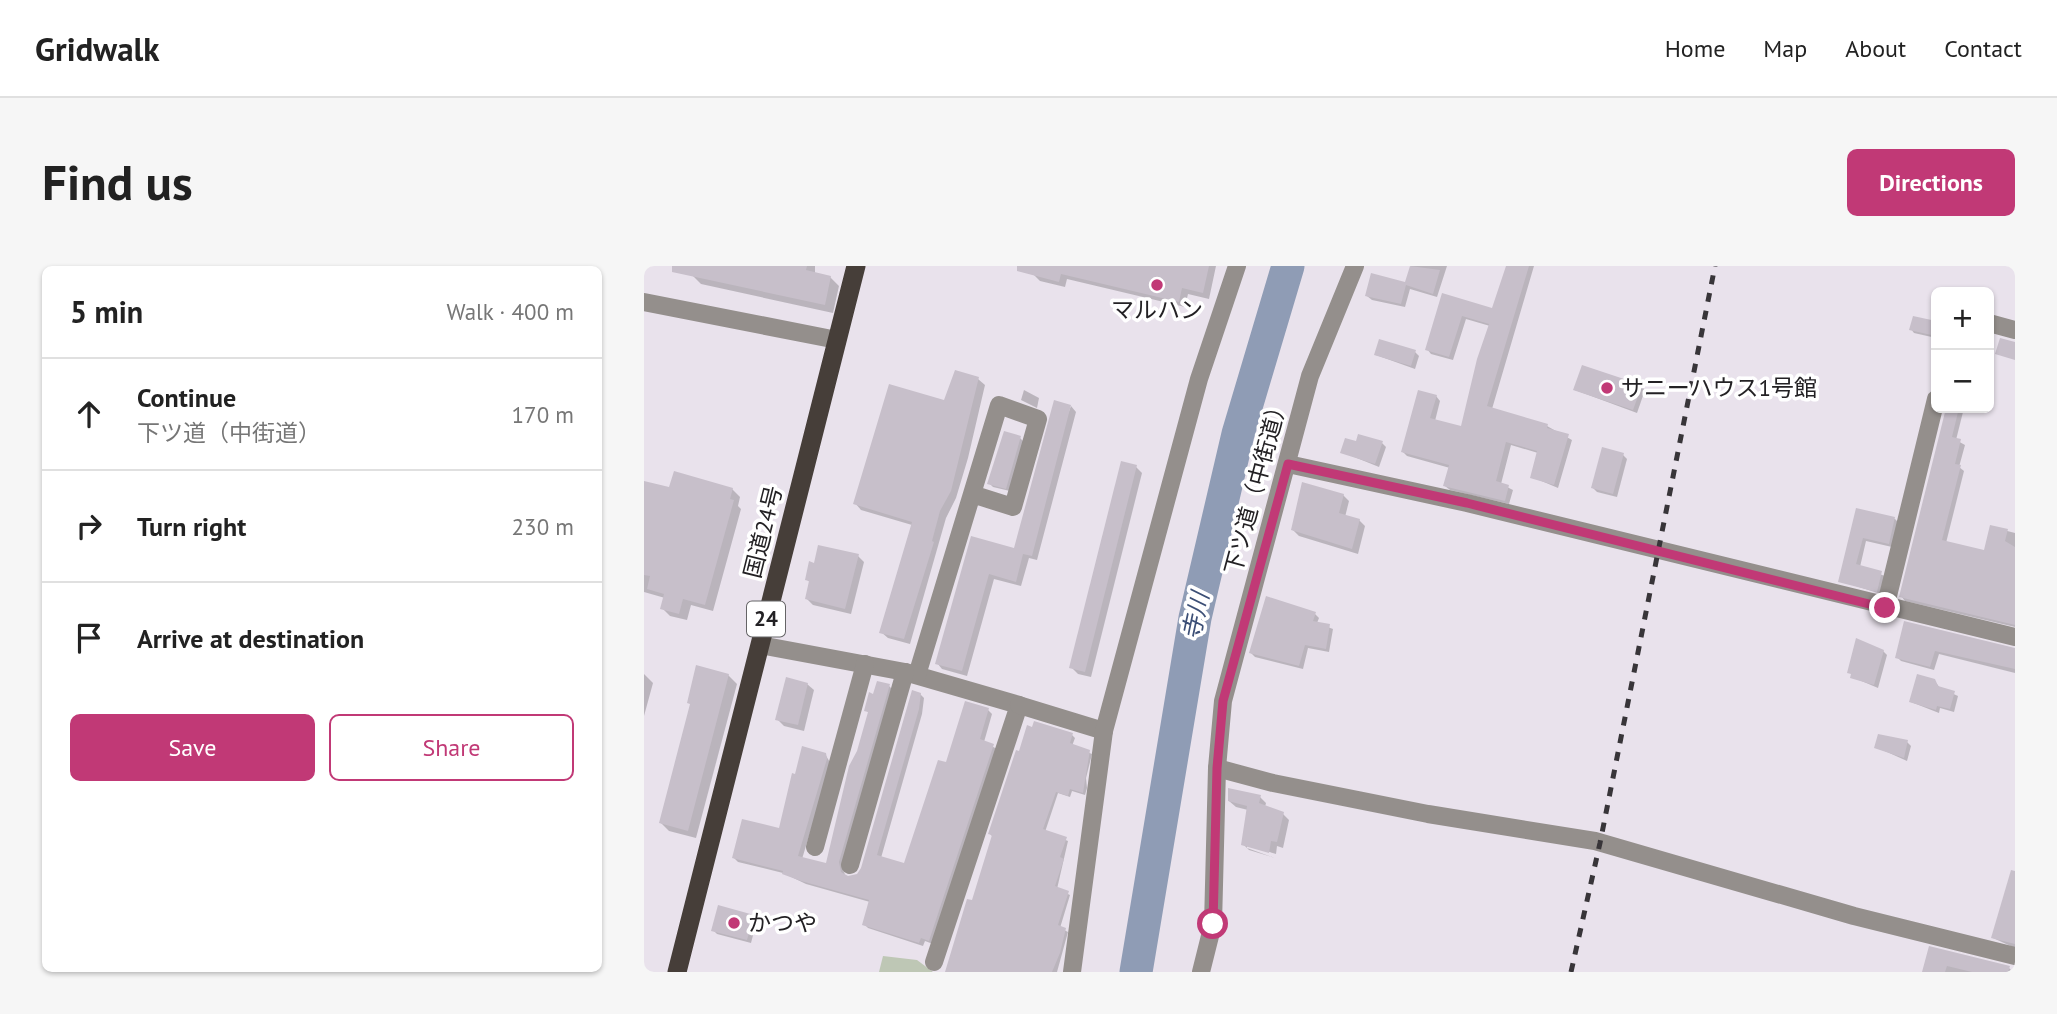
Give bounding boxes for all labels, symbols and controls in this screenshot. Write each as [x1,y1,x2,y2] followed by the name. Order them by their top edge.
[35,27,159,70] text: Gridwalk
[1665,33,1725,64] text: Home
[1763,33,1807,64] text: Map
[1845,33,1906,64] text: About
[1944,33,2022,64] text: Contact
[1847,149,2015,216] button: Directions
[42,150,193,214] text: Find us
[1149,277,1165,293] marker: マルハン
[1931,287,1994,413] map controls
[1931,287,1994,350] button: +
[70,292,143,331] text: 5 min
[1111,295,1203,324] place label: マルハン
[447,297,574,326] text: Walk · 400 m
[1931,350,1994,413] button: −
[1621,373,1817,402] place label: サニーハウス1号館
[1599,380,1615,396] marker: サニーハウス1号館
[137,381,236,414] text: Continue
[1218,392,1293,577] street label: 下ツ道（中街道）
[70,395,108,433] icon: ahead
[512,400,574,429] text: 170 m
[137,418,321,447] text: 下ツ道（中街道）
[737,483,788,581] street label: 国道24号
[70,507,108,545] icon: right
[137,510,246,543] text: Turn right
[512,512,574,541] text: 230 m
[1175,586,1216,643] water label: 寺川
[1869,592,1900,623] route end
[747,602,785,636] road number: 24
[70,619,108,657] icon: arrive
[137,622,364,655] text: Arrive at destination
[70,714,315,781] button: Save
[329,714,574,781] button: Share
[748,908,817,937] place label: かつや
[1197,908,1228,939] route start
[726,915,742,931] marker: かつや

